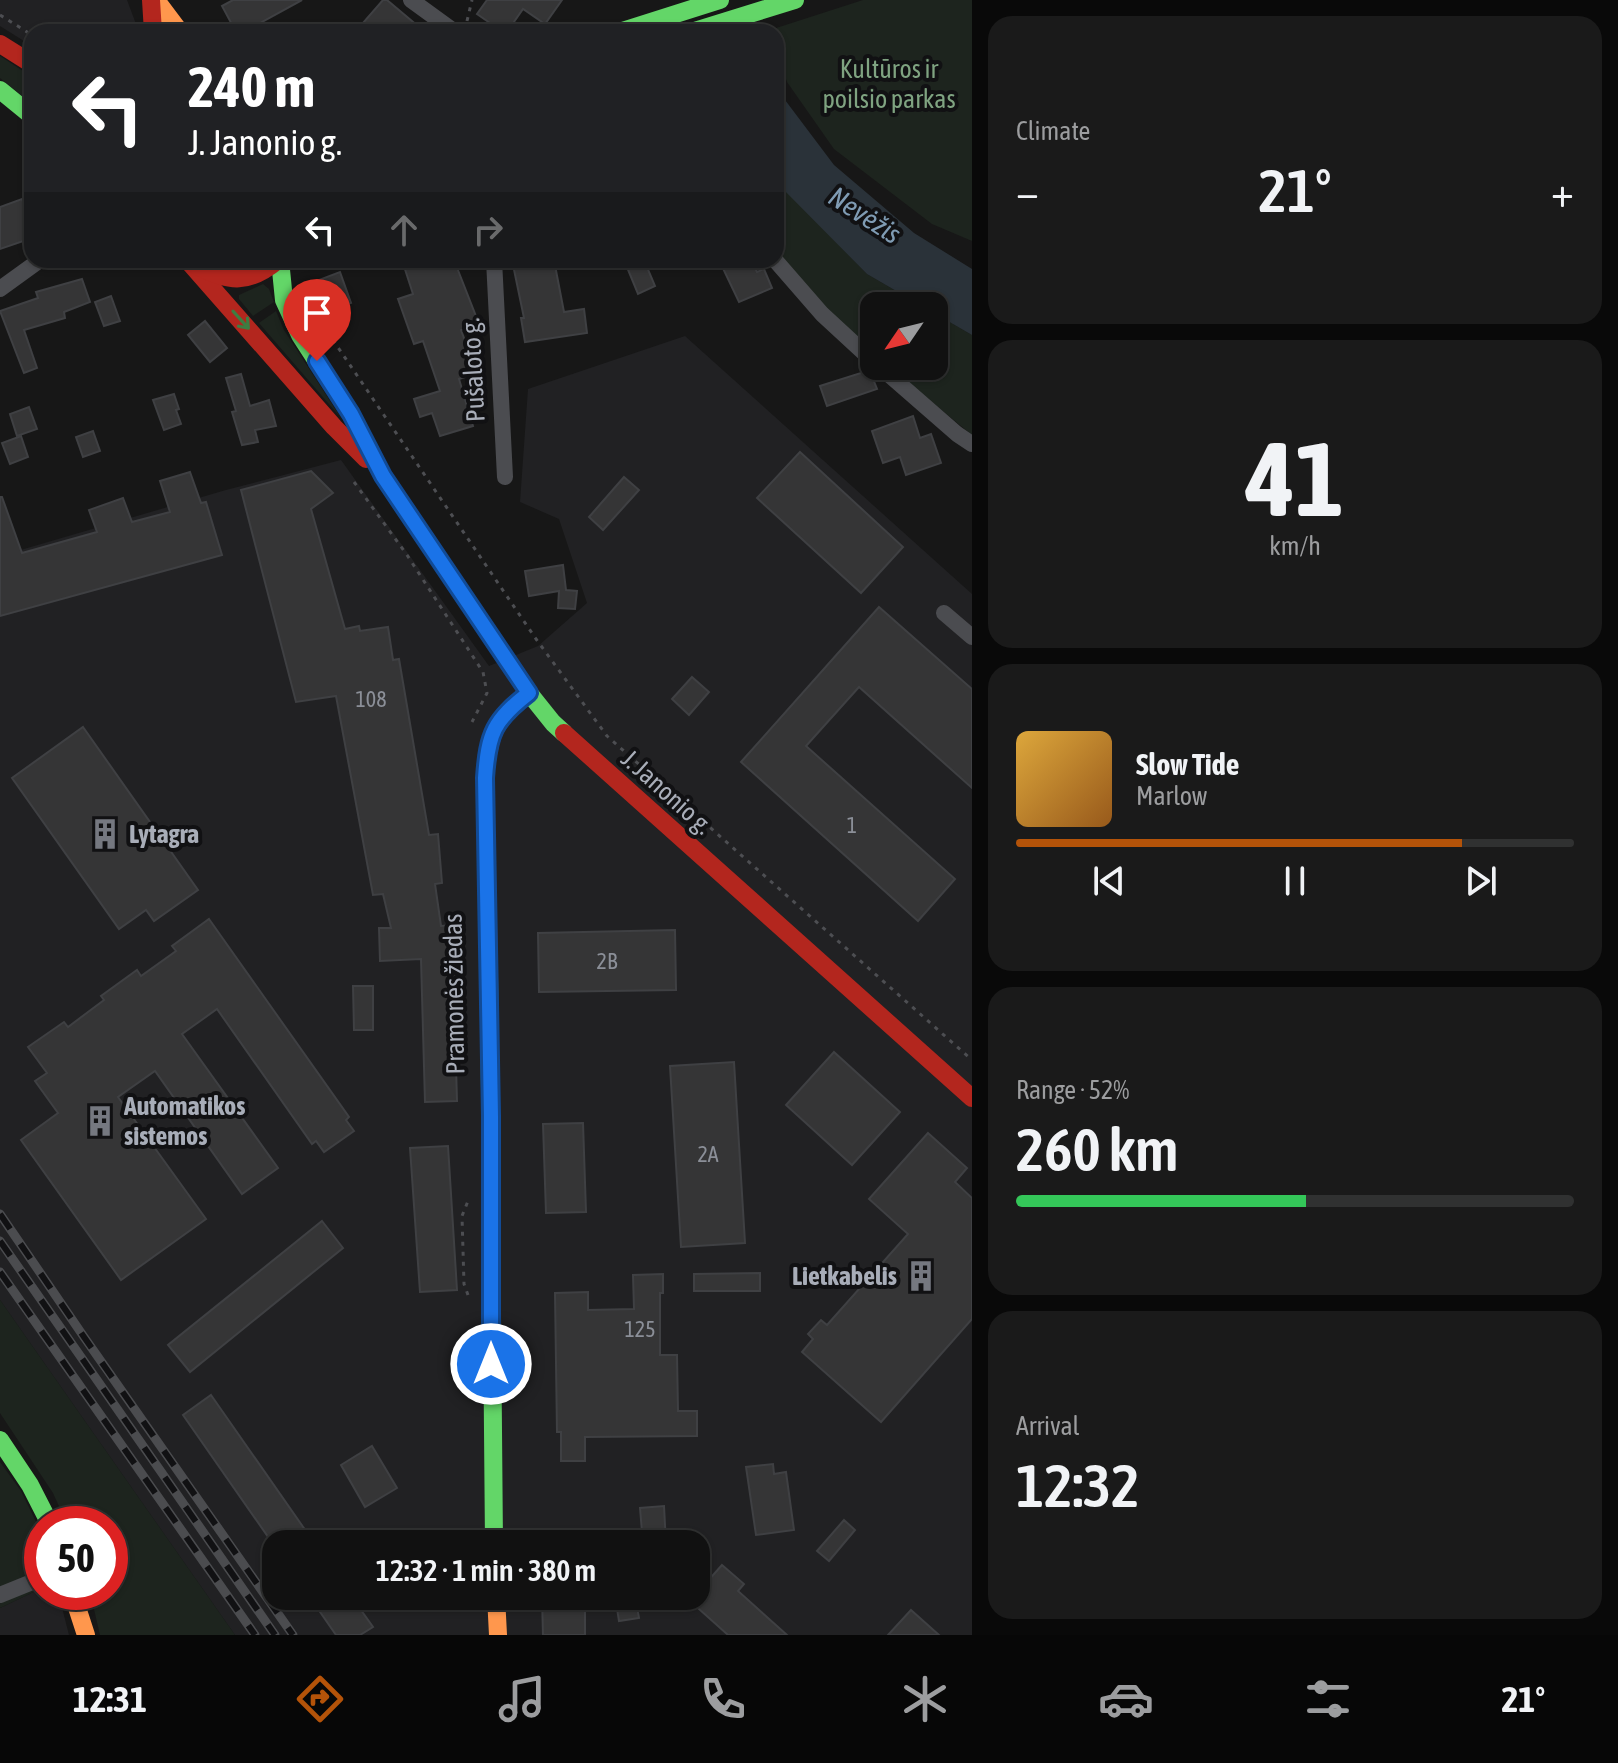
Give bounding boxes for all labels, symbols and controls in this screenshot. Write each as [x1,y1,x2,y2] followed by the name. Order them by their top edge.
[822,54,956,114] park label: Kultūros ir poilsio parkas
[188,55,315,119] text: 240 m
[56,56,160,160] icon: left
[1016,116,1090,146] text: Climate
[188,121,342,163] text: J. Janonio g.
[1259,156,1331,225] text: 21°
[1016,166,1039,216] text: −
[1551,166,1574,216] text: +
[823,180,907,250] water label: Nevėžis
[298,208,342,252] icon: left
[382,208,426,252] icon: ahead
[466,208,510,252] icon: right
[283,279,351,361] pin
[295,291,339,335] icon: arrive
[860,292,948,380] north arrow
[860,292,948,380] map controls
[231,309,249,329] one-way arrow
[455,317,491,423] street label: Pušaloto g.
[1246,419,1344,538] text: 41
[1269,531,1321,561] text: km/h
[355,686,387,712] house number: 108
[616,744,718,840] street label: J. Janonio g.
[1136,747,1239,781] text: Slow Tide
[1136,781,1207,811] text: Marlow
[847,812,857,838] house number: 1
[88,817,122,851] building icon: Lytagra
[129,819,199,849] place label: Lytagra
[1087,859,1131,903] icon: previous
[1273,859,1317,903] icon: pause
[1459,859,1503,903] icon: next
[438,913,470,1075] street label: Pramonės žiedas
[597,948,618,974] house number: 2B
[1016,1075,1129,1105] text: Range · 52%
[123,1091,245,1151] place label: Automatikos sistemos
[83,1104,117,1138] building icon: Automatikos sistemos
[1016,1115,1178,1184] text: 260 km
[697,1141,719,1167] house number: 2A
[904,1259,938,1293] building icon: Lietkabelis
[792,1261,897,1291] place label: Lietkabelis
[624,1316,656,1342] house number: 125
[449,1322,533,1406] position arrow
[1016,1411,1080,1441] text: Arrival
[1016,1451,1139,1520] text: 12:32
[24,1506,128,1610] speed limit sign: 50
[376,1553,596,1587] text: 12:32 · 1 min · 380 m
[292,1671,348,1727] icon: directions
[494,1671,550,1727] icon: music
[695,1671,751,1727] icon: phone
[897,1671,953,1727] icon: climate
[1098,1671,1154,1727] icon: car
[1300,1671,1356,1727] icon: filters
[73,1678,147,1720] text: 12:31
[1501,1678,1545,1720] text: 21°

